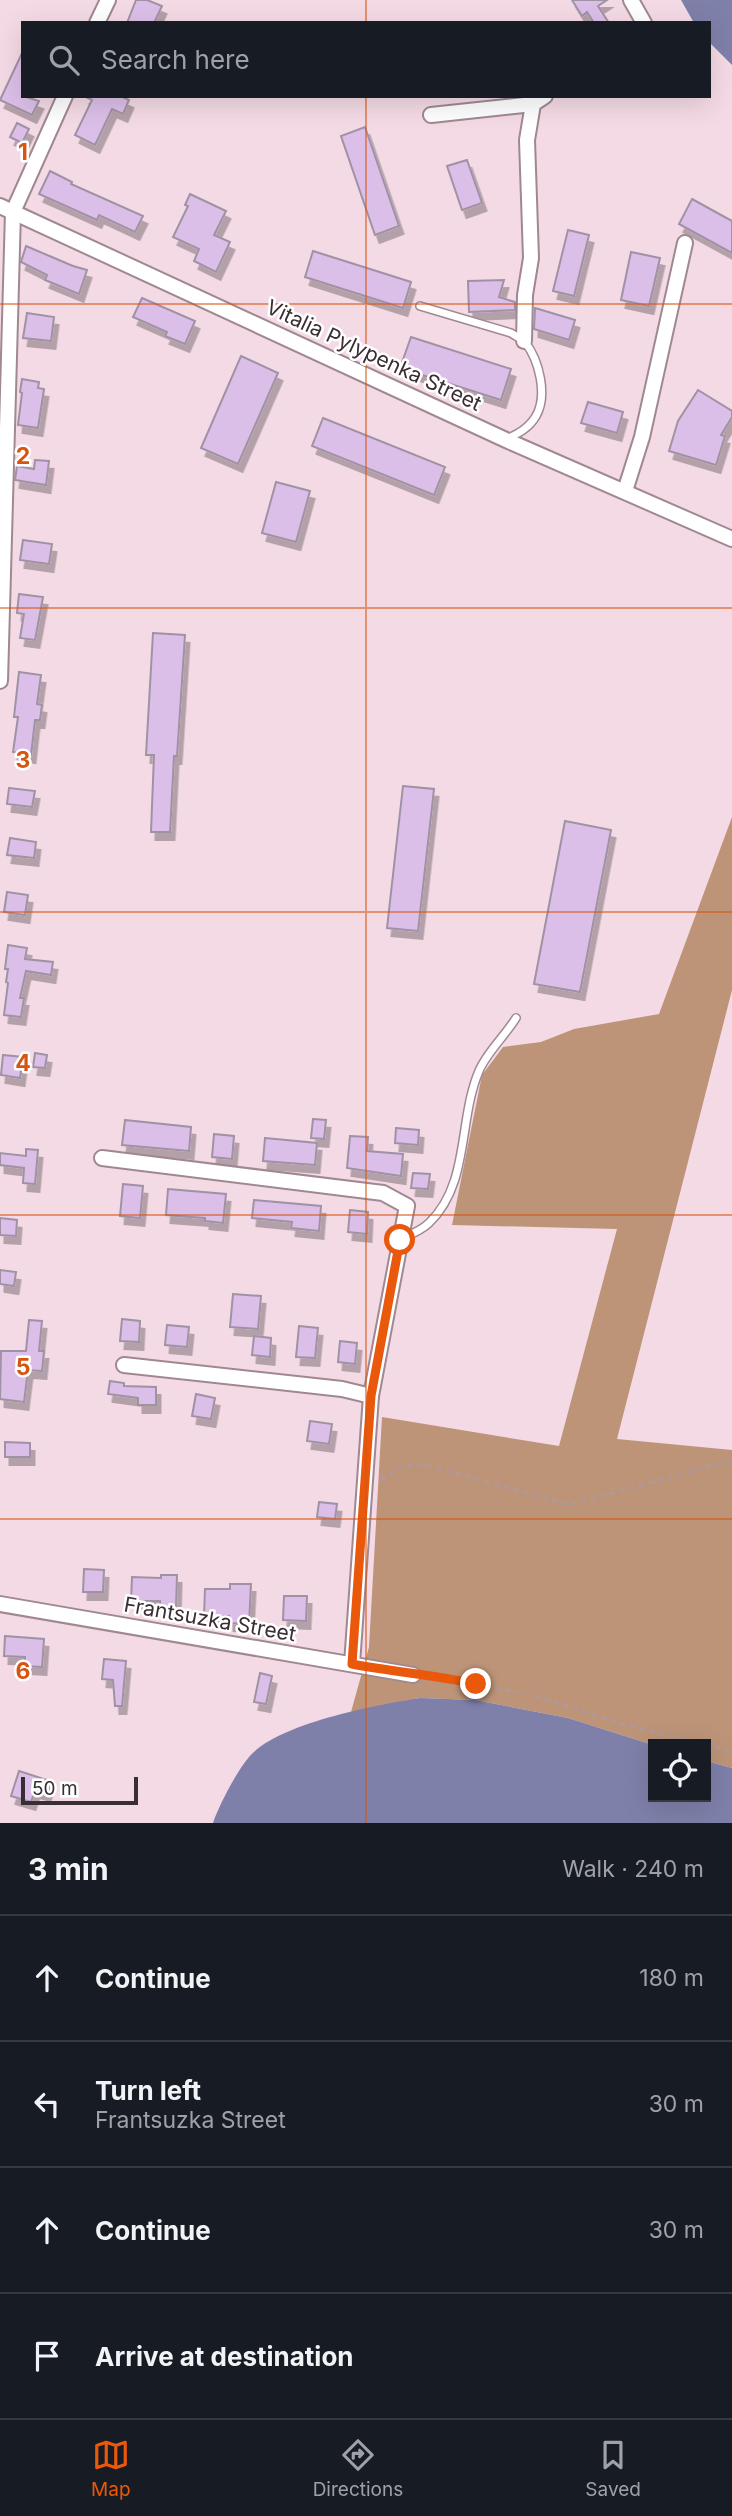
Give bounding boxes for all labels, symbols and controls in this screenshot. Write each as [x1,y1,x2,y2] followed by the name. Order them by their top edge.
[21,21,711,98] search box
[45,41,83,79] icon: search
[101,44,250,75] text: Search here
[18,138,28,166] text: 1
[262,294,486,416] street label: Vitalia Pylypenka Street
[16,442,30,470] text: 2
[16,746,30,774] text: 3
[15,1049,31,1077] text: 4
[384,1224,415,1255] route start
[16,1353,30,1381] text: 5
[122,1592,298,1646] street label: Frantsuzka Street
[16,1657,30,1685] text: 6
[460,1668,491,1699] route end
[648,1739,711,1802] map controls
[648,1739,711,1802] button: locate
[21,1774,138,1806] scale bar
[32,1777,78,1800] text: 50 m
[28,1851,109,1887] text: 3 min
[562,1855,704,1883] text: Walk · 240 m
[28,1959,66,1997] icon: ahead
[95,1963,211,1994] text: Continue
[639,1964,704,1992] text: 180 m
[95,2075,201,2106] text: Turn left
[28,2085,66,2123] icon: left
[649,2090,704,2118] text: 30 m
[95,2106,286,2134] text: Frantsuzka Street
[28,2211,66,2249] icon: ahead
[95,2215,211,2246] text: Continue
[649,2216,704,2244] text: 30 m
[28,2337,66,2375] icon: arrive
[95,2341,354,2372] text: Arrive at destination
[91,2436,131,2501] tab: Map
[313,2436,403,2501] tab: Directions
[585,2436,641,2501] tab: Saved

